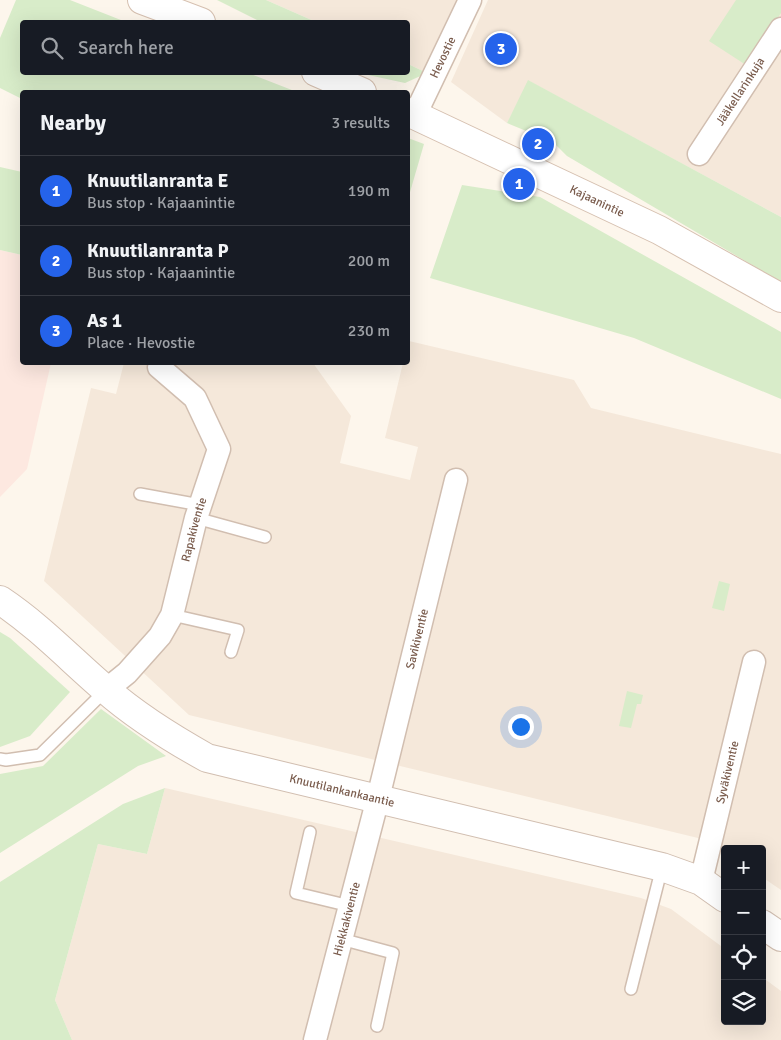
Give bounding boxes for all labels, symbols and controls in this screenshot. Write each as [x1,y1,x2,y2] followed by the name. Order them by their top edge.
[20,20,410,75] search box
[485,30,517,68] pin: 3
[38,34,66,62] icon: search
[427,34,459,81] street label: Hevostie
[78,36,174,60] text: Search here
[713,55,768,128] street label: Jääkellarinkuja
[40,110,106,136] text: Nearby
[331,113,390,133] text: 3 results
[522,125,554,163] pin: 2
[503,165,535,203] pin: 1
[87,169,228,193] text: Knuutilanranta E
[52,181,60,201] text: 1
[348,181,390,201] text: 190 m
[567,182,627,221] street label: Kajaanintie
[87,193,235,213] text: Bus stop · Kajaanintie
[87,239,229,263] text: Knuutilanranta P
[52,251,60,271] text: 2
[348,251,390,271] text: 200 m
[87,263,235,283] text: Bus stop · Kajaanintie
[87,309,122,333] text: As 1
[52,321,60,341] text: 3
[348,321,390,341] text: 230 m
[87,333,195,353] text: Place · Hevostie
[178,495,210,563] street label: Rapakiventie
[403,607,432,671] street label: Savikiventie
[508,714,534,740] your location
[713,739,743,805] street label: Syväkiventie
[288,771,396,811] street label: Knuutilankankaantie
[721,845,766,1025] map controls
[721,845,766,890] button: +
[330,880,364,958] street label: Hiekkakiventie
[721,890,766,935] button: −
[721,935,766,980] button: locate
[721,980,766,1025] button: layers

